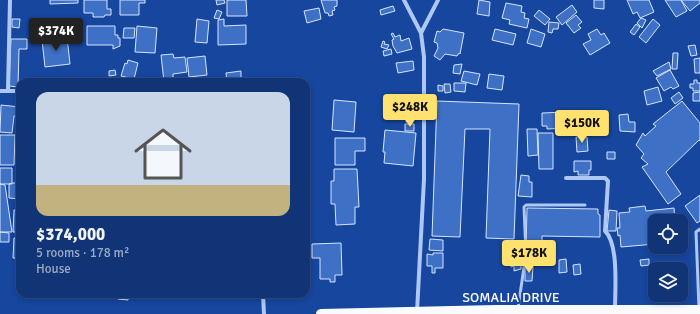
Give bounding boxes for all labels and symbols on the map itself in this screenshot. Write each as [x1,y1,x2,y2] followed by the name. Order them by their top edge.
[28,18,84,52] pin: $374K
[382,94,438,128] pin: $248K
[554,110,610,144] pin: $150K
[501,240,557,274] pin: $178K
[462,289,560,306] street label: SOMALIA DRIVE

